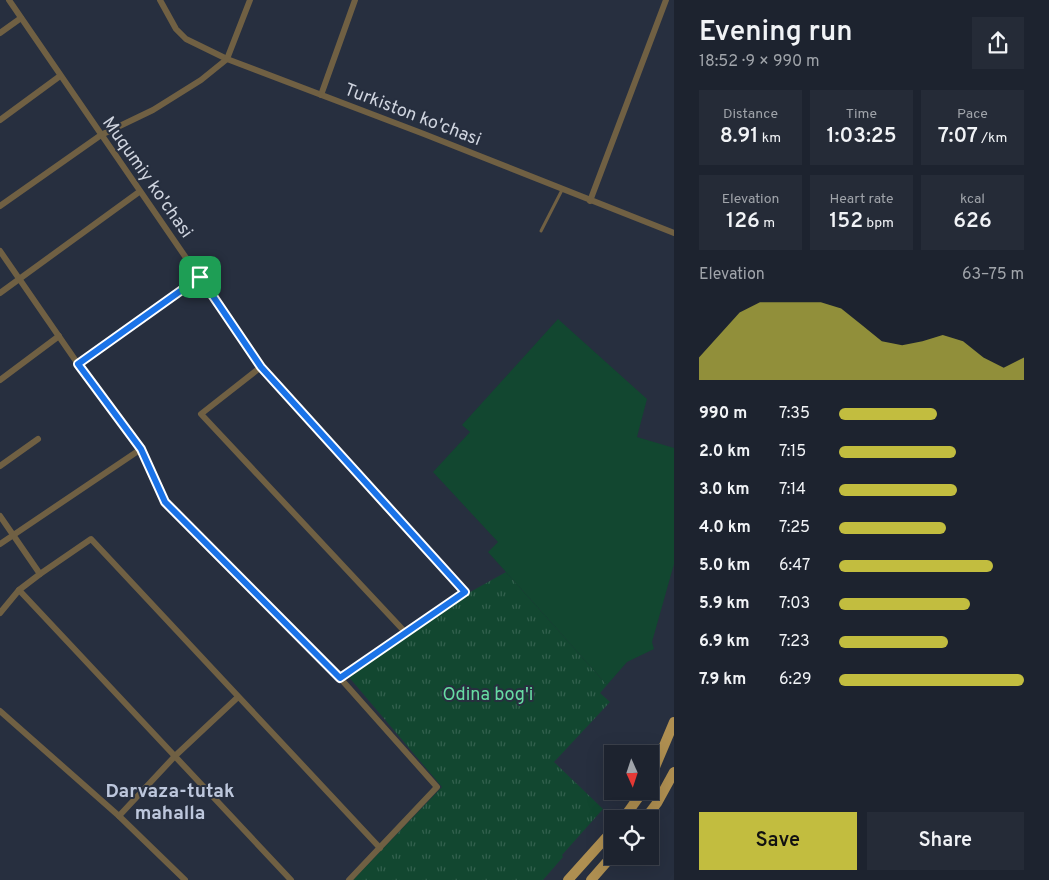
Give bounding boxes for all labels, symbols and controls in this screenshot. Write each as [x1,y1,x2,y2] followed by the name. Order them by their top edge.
[699,15,853,51] text: Evening run
[972,17,1024,69] button: share
[699,52,819,72] text: 18:52 · 9 × 990 m
[341,79,484,152] street label: Turkiston ko'chasi
[723,106,778,123] text: Distance
[846,106,877,123] text: Time
[957,106,988,123] text: Pace
[96,113,197,243] street label: Muqumiy ko'chasi
[720,123,759,150] text: 8.91
[826,123,897,150] text: 1:03:25
[938,123,978,150] text: 7:07
[759,130,781,147] text: km
[978,130,1007,147] text: /km
[722,191,779,208] text: Elevation
[829,191,894,208] text: Heart rate
[960,191,985,208] text: kcal
[726,208,760,235] text: 126
[829,208,863,235] text: 152
[953,208,992,235] text: 626
[760,215,775,232] text: m
[863,215,894,232] text: bpm
[179,256,221,298] pin
[186,263,214,291] icon: arrive
[699,265,765,285] text: Elevation
[962,265,1024,285] text: 63–75 m
[699,404,747,424] text: 990 m
[779,404,810,424] text: 7:35
[699,442,750,462] text: 2.0 km
[779,442,806,462] text: 7:15
[699,480,750,500] text: 3.0 km
[779,480,806,500] text: 7:14
[699,518,751,538] text: 4.0 km
[779,518,810,538] text: 7:25
[699,556,750,576] text: 5.0 km
[779,556,810,576] text: 6:47
[699,594,749,614] text: 5.9 km
[779,594,810,614] text: 7:03
[699,632,750,652] text: 6.9 km
[779,632,810,652] text: 7:23
[699,670,746,690] text: 7.9 km
[779,670,812,690] text: 6:29
[443,684,533,707] park label: Odina bog'i
[604,745,659,800] north arrow
[604,745,659,865] map controls
[105,780,235,826] district label: Darvaza-tutak mahalla
[604,810,659,865] button: locate
[699,812,857,870] button: Save
[867,812,1024,870] button: Share

